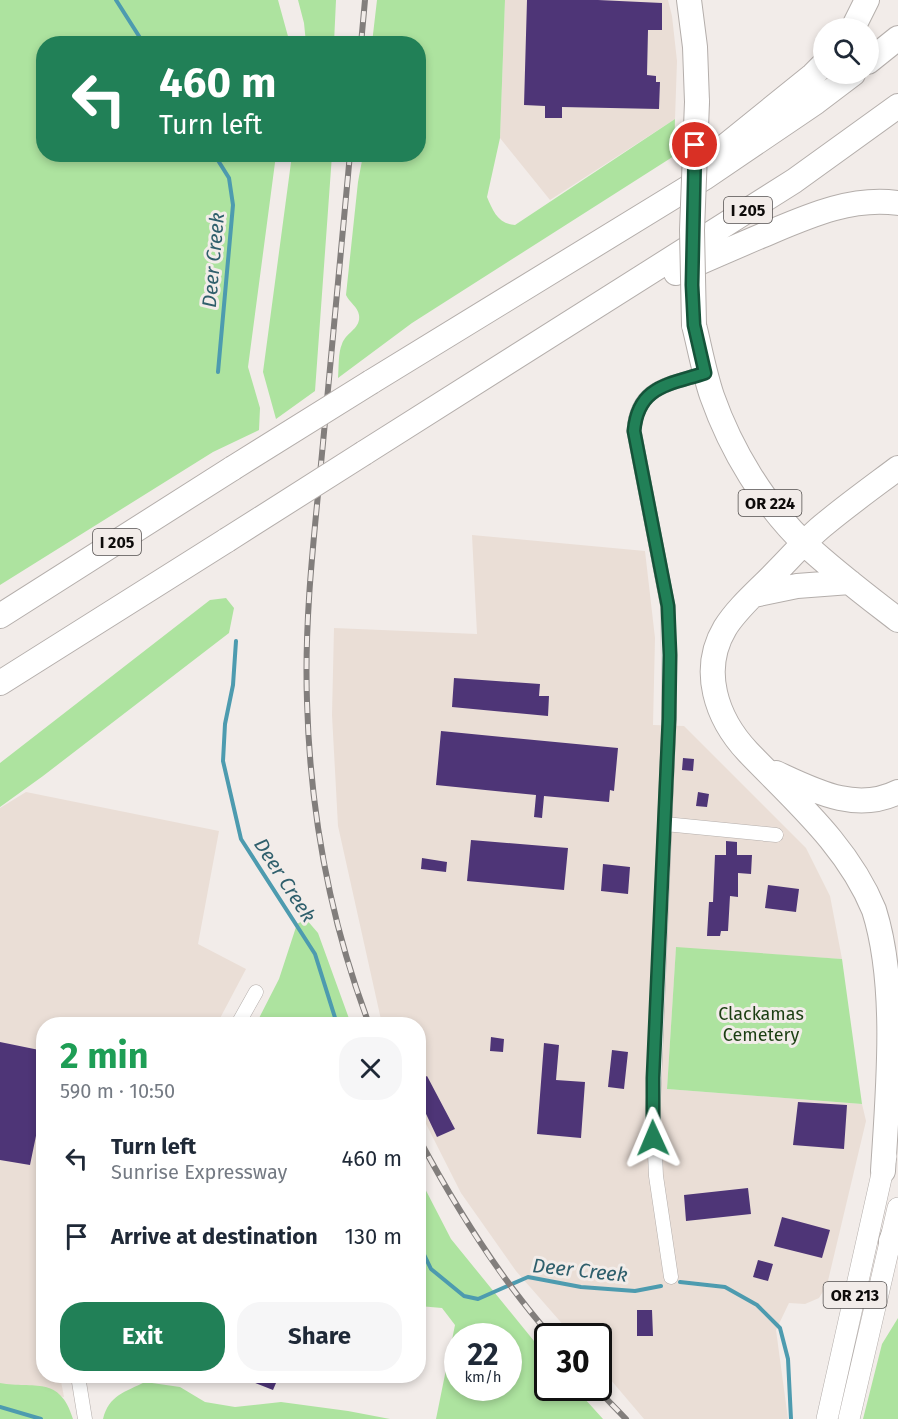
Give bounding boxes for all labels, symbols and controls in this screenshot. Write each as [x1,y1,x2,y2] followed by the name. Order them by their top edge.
[813,18,879,84] map controls
[813,18,879,84] button: search
[159,58,276,108] text: 460 m
[60,60,138,138] icon: left
[159,109,262,141] text: Turn left
[669,119,720,170] pin
[678,128,711,161] icon: arrive
[724,197,772,223] road number: I 205
[197,211,229,309] water label: Deer Creek
[738,490,802,516] road number: OR 224
[93,529,141,555] road number: I 205
[249,833,321,927] water label: Deer Creek
[718,1003,804,1046] park label: Clackamas Cemetery
[60,1034,149,1078] text: 2 min
[339,1037,402,1100] button: close
[60,1079,175,1103] text: 590 m · 10:50
[621,1106,685,1170] position arrow
[111,1133,196,1160] text: Turn left
[60,1142,93,1175] icon: left
[342,1145,402,1172] text: 460 m
[111,1160,287,1184] text: Sunrise Expressway
[60,1220,93,1253] icon: arrive
[111,1223,318,1250] text: Arrive at destination
[345,1223,402,1250] text: 130 m
[531,1253,629,1287] water label: Deer Creek
[824,1282,886,1308] road number: OR 213
[60,1302,225,1371] button: Exit
[237,1302,402,1371] button: Share
[534,1323,612,1401] speed limit sign: 30
[467,1337,499,1373] text: 22
[464,1368,502,1386] text: km/h

